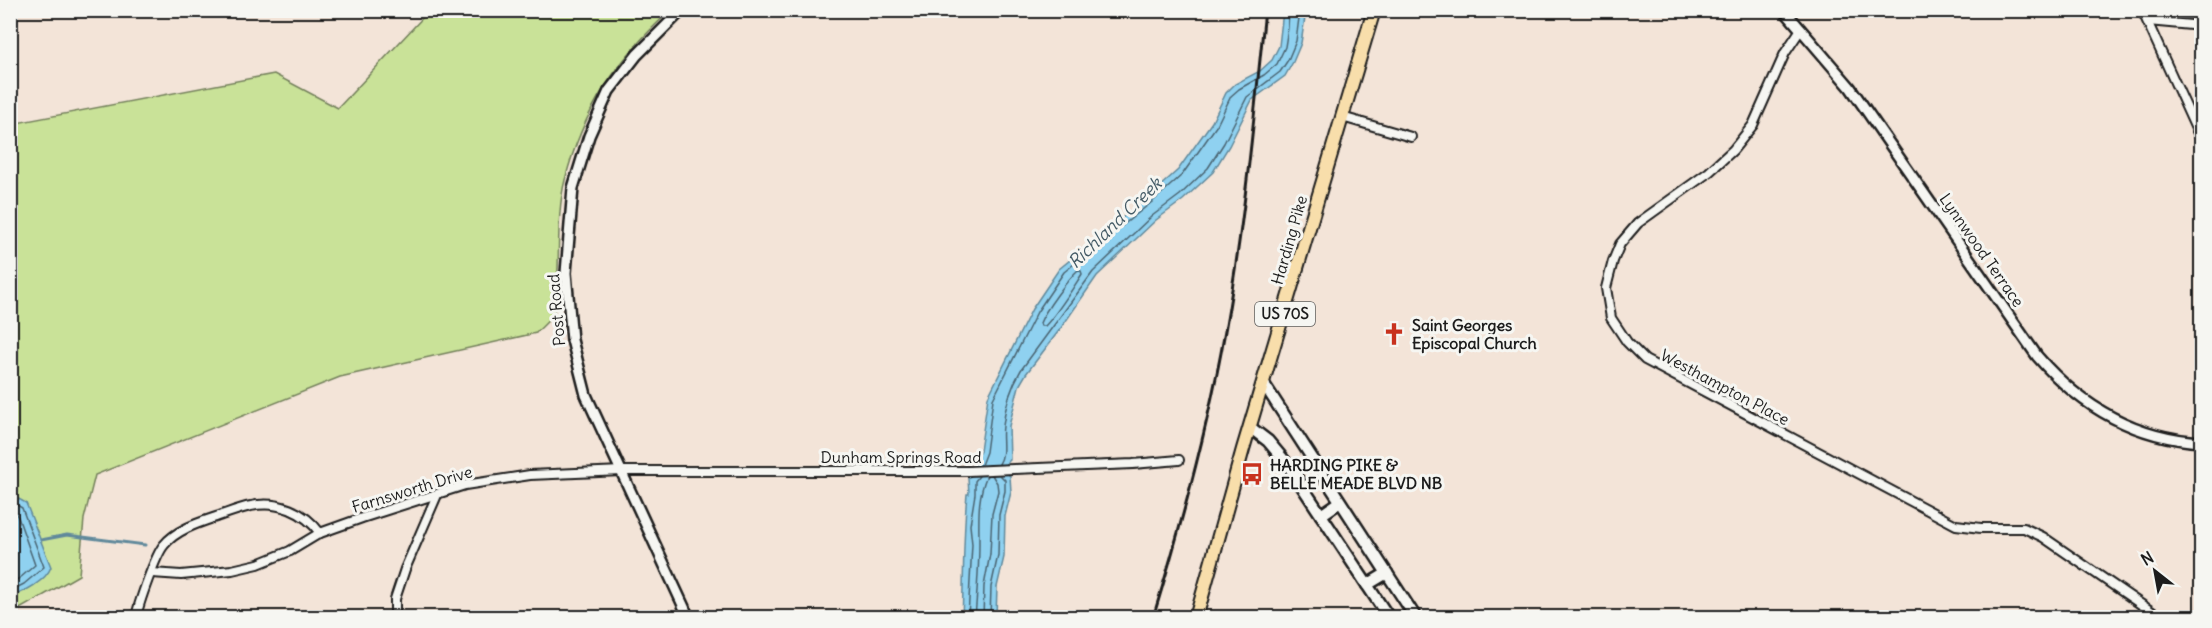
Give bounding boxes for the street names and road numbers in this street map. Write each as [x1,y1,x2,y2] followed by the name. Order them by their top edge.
[1935,189,2029,311] street label: Lynnwood Terrace
[1267,193,1311,287] street label: Harding Pike
[543,273,569,347] street label: Post Road
[1255,302,1315,326] road number: US 70S
[1657,345,1793,429] street label: Westhampton Place
[820,447,982,467] street label: Dunham Springs Road
[349,461,475,517] street label: Farnsworth Drive

